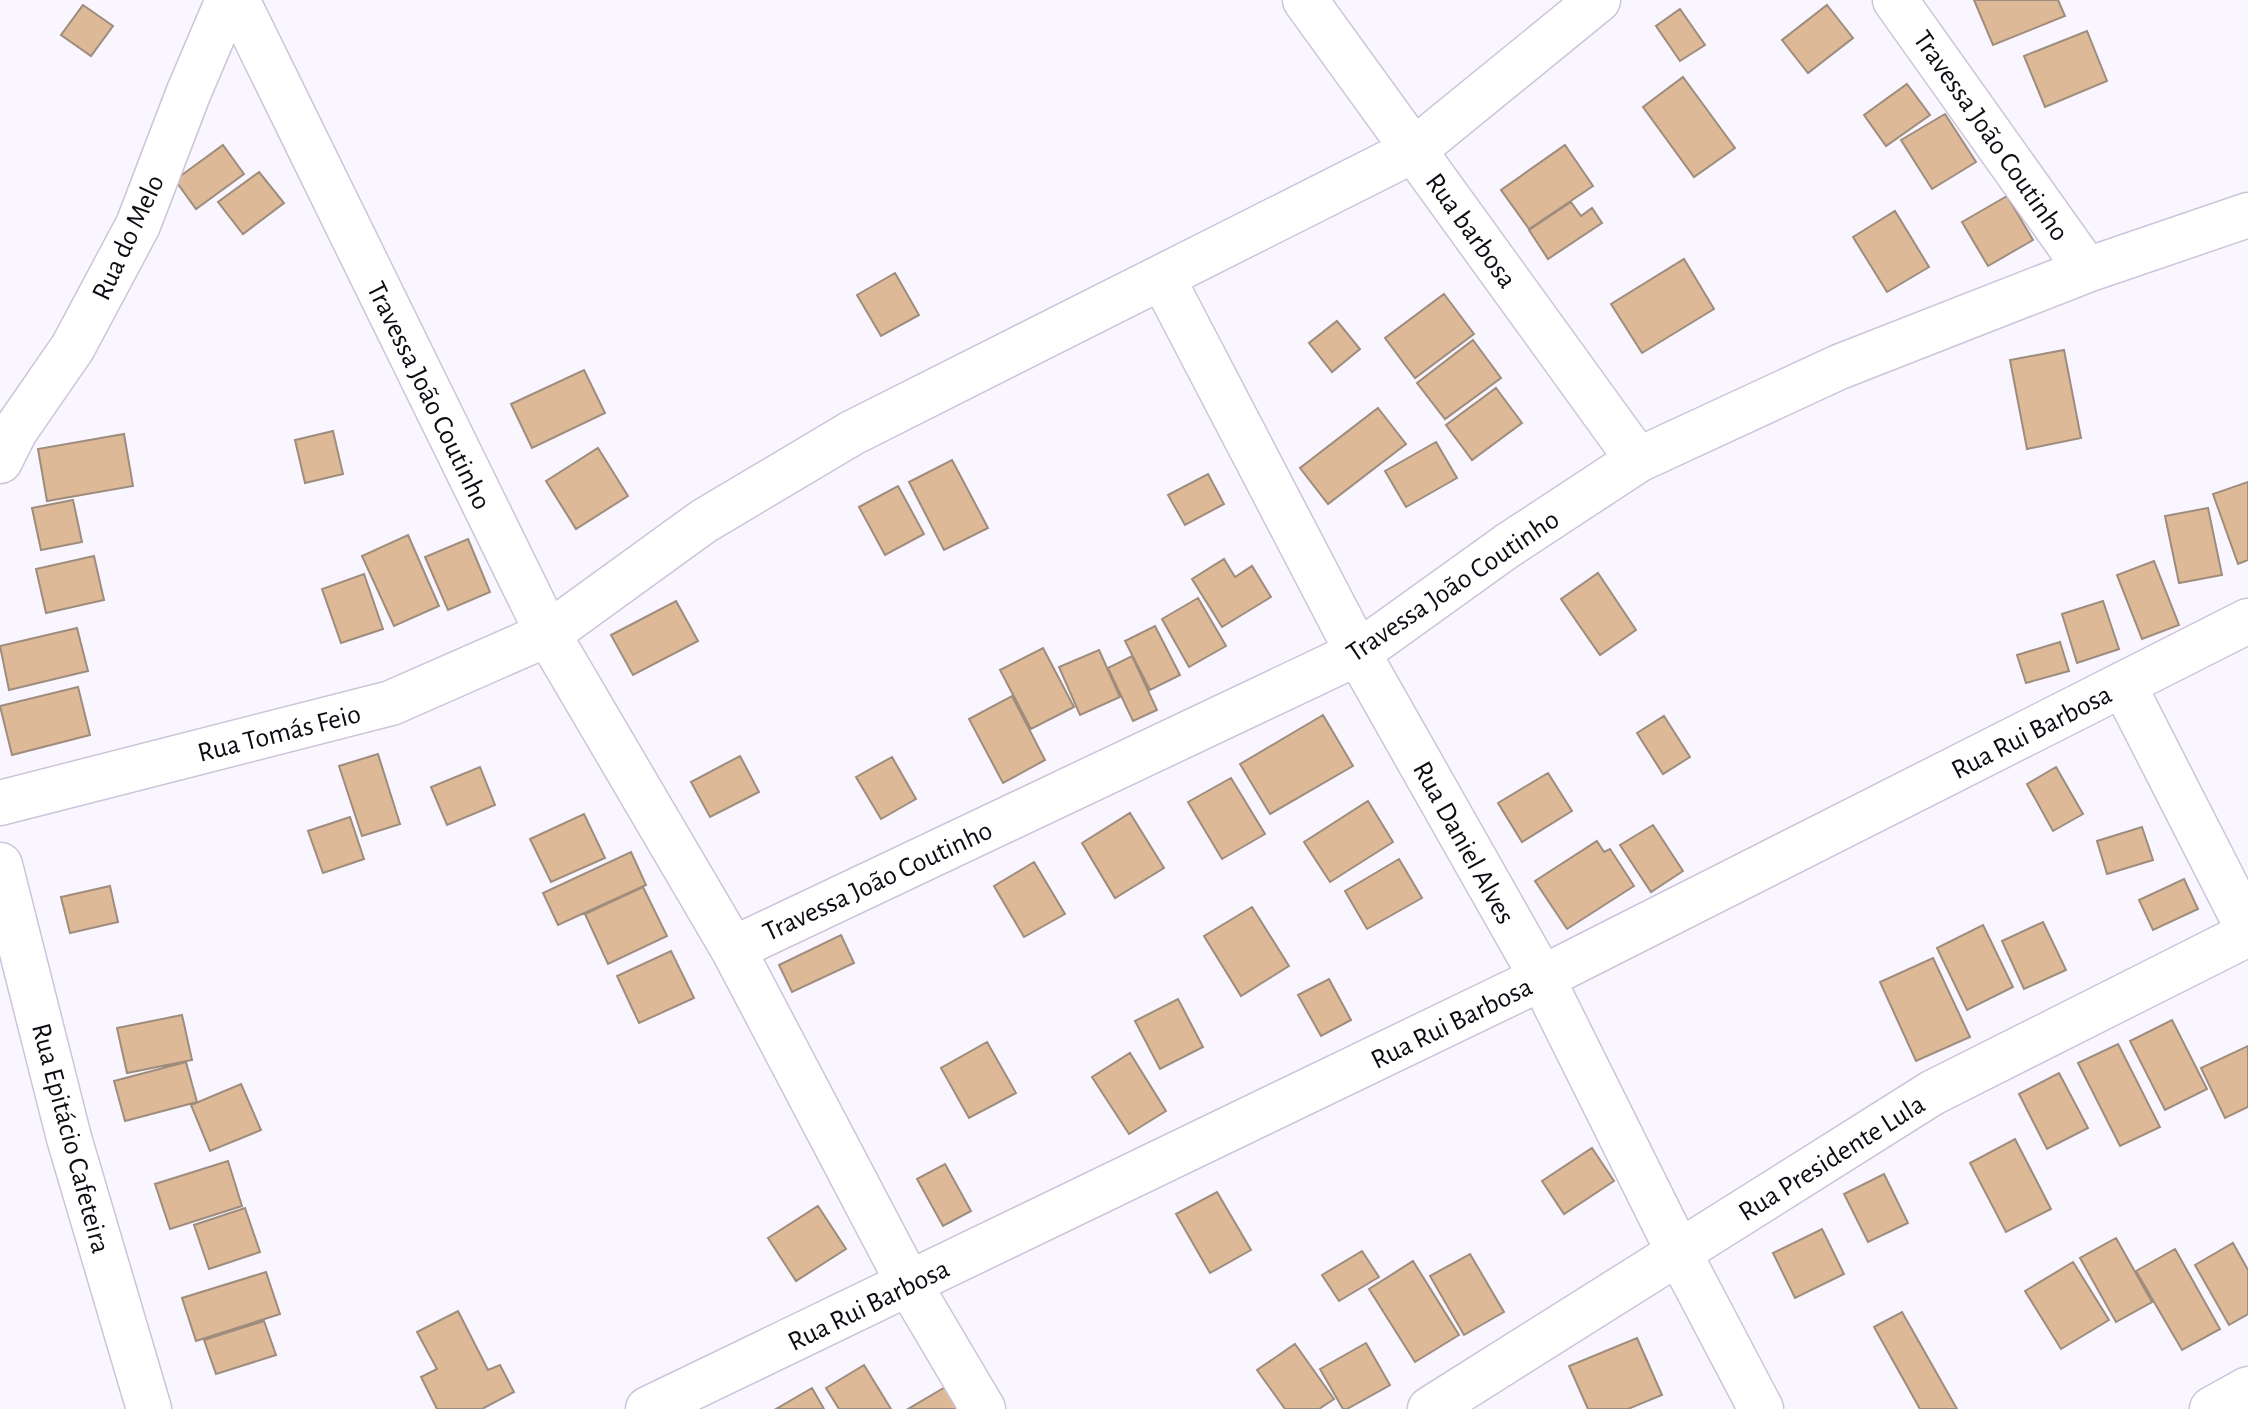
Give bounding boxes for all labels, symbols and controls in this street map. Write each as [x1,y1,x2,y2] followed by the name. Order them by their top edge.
[1907,26,2073,246] street label: Travessa João Coutinho
[1420,169,1521,294] street label: Rua barbosa
[88,171,170,305] street label: Rua do Melo
[361,278,495,514] street label: Travessa João Coutinho
[1342,505,1564,668] street label: Travessa João Coutinho
[1947,680,2117,785] street label: Rua Rui Barbosa
[195,700,364,768] street label: Rua Tomás Feio
[1407,757,1519,929] street label: Rua Daniel Alves
[759,816,997,947] street label: Travessa João Coutinho
[1367,973,1537,1075] street label: Rua Rui Barbosa
[26,1020,114,1257] street label: Rua Epitácio Cafeteira
[1734,1090,1930,1227] street label: Rua Presidente Lula
[784,1255,954,1357] street label: Rua Rui Barbosa

